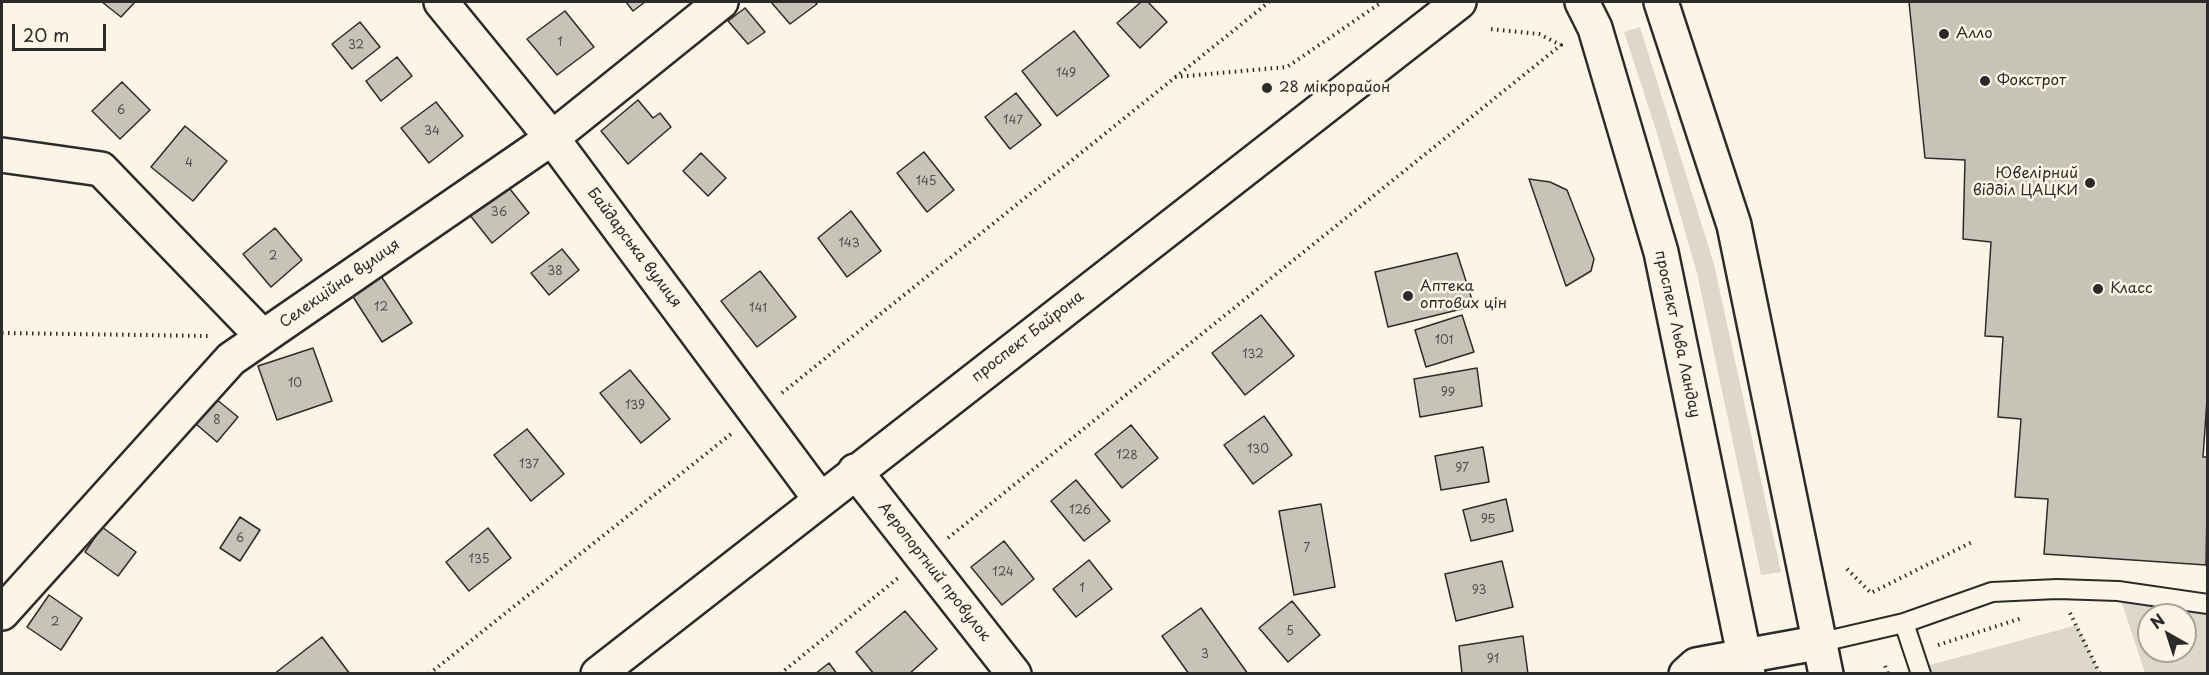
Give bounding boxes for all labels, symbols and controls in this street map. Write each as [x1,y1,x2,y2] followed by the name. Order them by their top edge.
[15,12,110,50] scale bar
[23,21,69,48] text: 20 m
[1956,25,1992,43] place label: Алло
[1937,27,1951,41] marker: Алло
[557,36,563,50] house number: 1
[348,39,364,53] house number: 32
[1056,67,1076,81] house number: 149
[1997,72,2066,90] place label: Фокстрот
[1978,74,1992,88] marker: Фокстрот
[1279,79,1390,97] place label: 28 мікрорайон
[1260,81,1274,95] marker: 28 мікрорайон
[117,104,125,118] house number: 6
[1003,114,1023,128] house number: 147
[424,125,440,139] house number: 34
[185,157,193,171] house number: 4
[1973,165,2078,200] place label: Ювелірний відділ ЦАЦКИ
[916,175,936,189] house number: 145
[2083,176,2097,190] marker: Ювелірний відділ ЦАЦКИ
[583,185,685,311] street label: Байдарська вулиця
[491,206,507,220] house number: 36
[276,236,404,332] street label: Селекційна вулиця
[838,237,860,251] house number: 143
[1650,249,1704,419] street label: проспект Льва Ландау
[269,250,277,264] house number: 2
[547,265,563,279] house number: 38
[1420,278,1507,313] place label: Аптека оптових цін
[2110,280,2153,298] place label: Класс
[2091,282,2105,296] marker: Класс
[968,288,1088,386] street label: проспект Байрона
[1401,289,1415,303] marker: Аптека оптових цін
[374,301,388,315] house number: 12
[749,302,767,316] house number: 141
[1435,334,1453,348] house number: 101
[1242,348,1264,362] house number: 132
[288,377,302,391] house number: 10
[1441,386,1455,400] house number: 99
[625,399,645,413] house number: 139
[213,414,221,428] house number: 8
[1247,443,1269,457] house number: 130
[1116,449,1138,463] house number: 128
[519,458,539,472] house number: 137
[1455,462,1469,476] house number: 97
[874,499,994,645] street label: Аеропортний провулок
[1069,504,1091,518] house number: 126
[1481,513,1495,527] house number: 95
[236,532,244,546] house number: 6
[1304,542,1310,556] house number: 7
[469,553,489,567] house number: 135
[992,566,1014,580] house number: 124
[1079,582,1085,596] house number: 1
[1472,584,1486,598] house number: 93
[2137,603,2197,663] north arrow
[2144,607,2169,634] text: N
[51,616,59,630] house number: 2
[1286,625,1294,639] house number: 5
[1201,648,1209,662] house number: 3
[1487,653,1499,667] house number: 91

